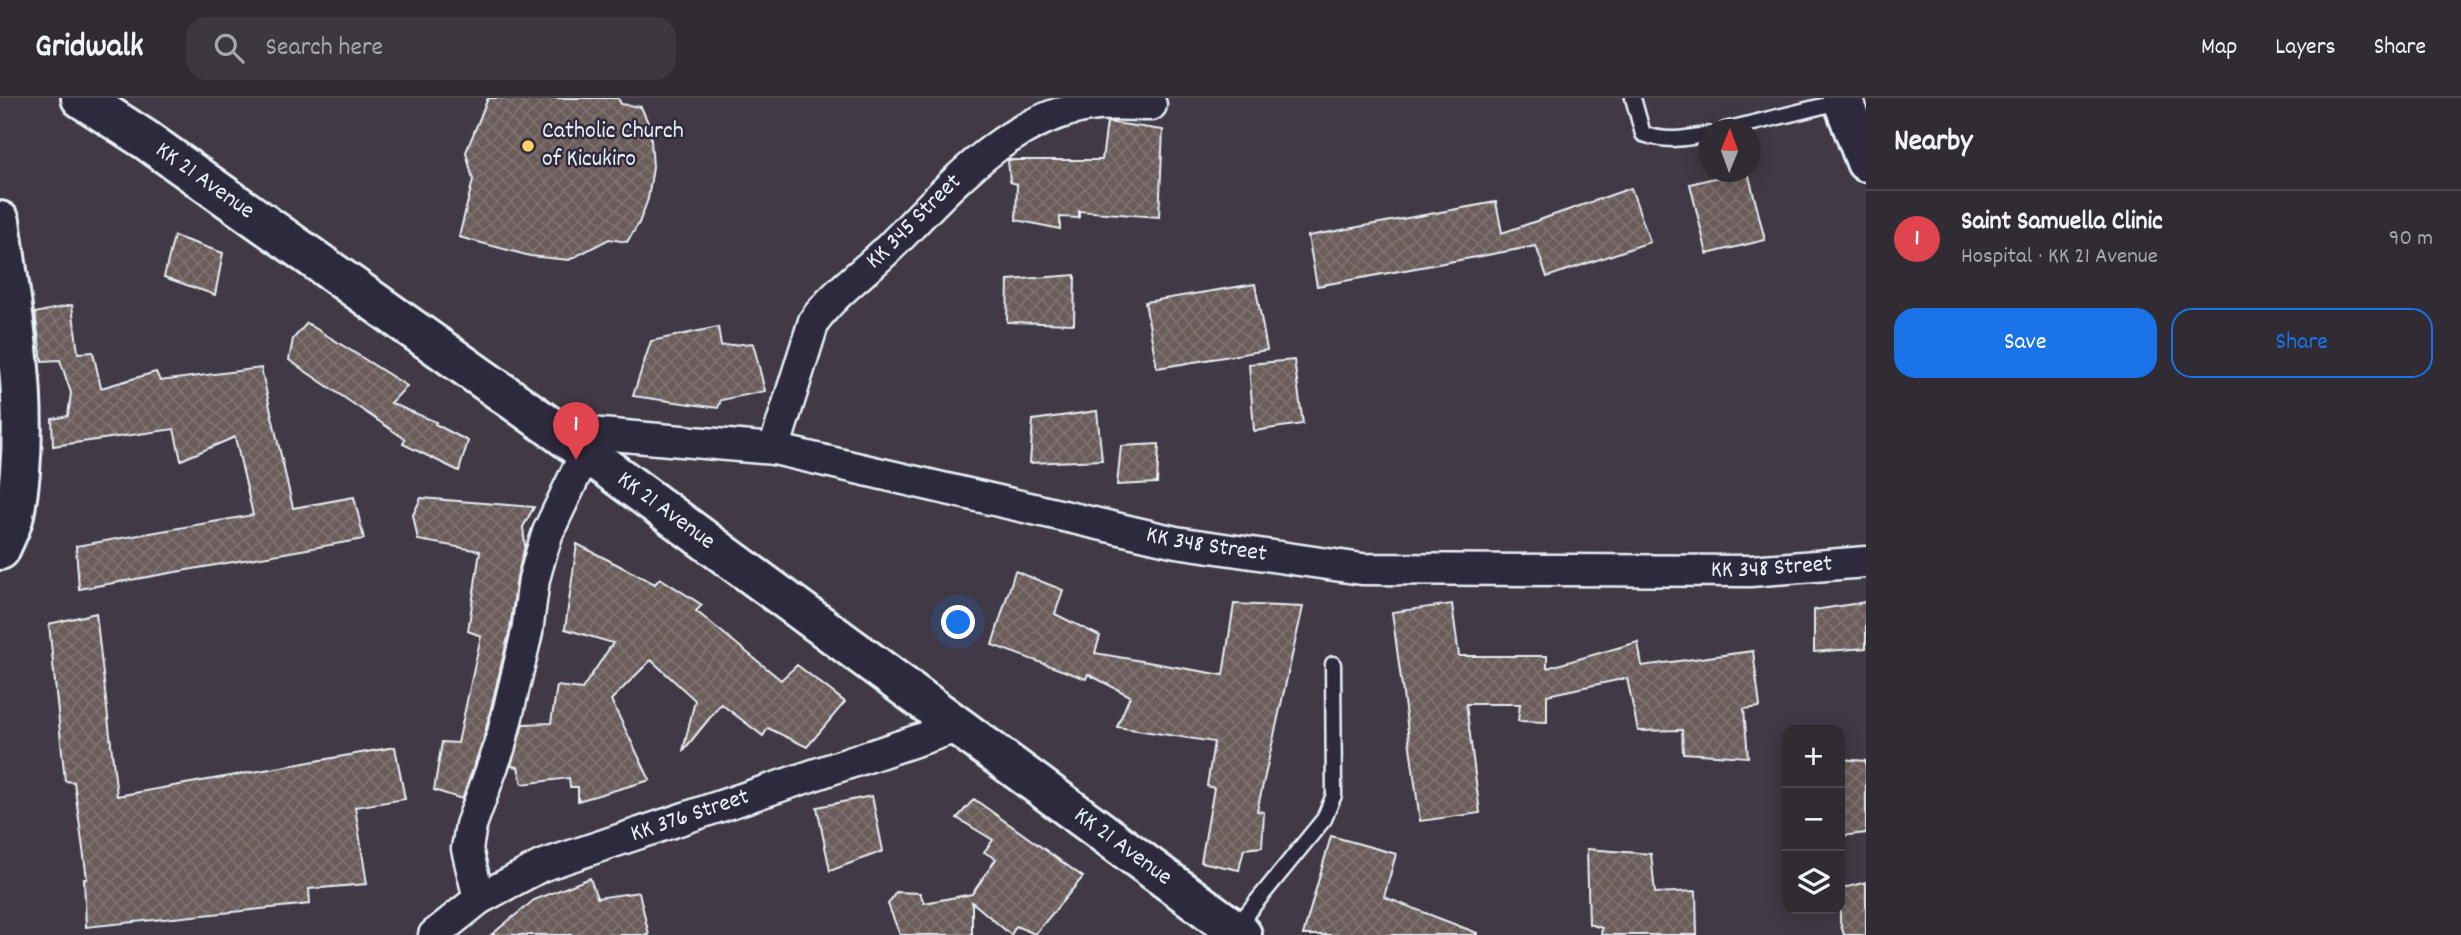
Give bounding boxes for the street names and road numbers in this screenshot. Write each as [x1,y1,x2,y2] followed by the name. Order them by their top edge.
[148,134,261,228] street label: KK 21 Avenue
[859,166,970,278] street label: KK 345 Street
[609,464,722,559] street label: KK 21 Avenue
[1143,519,1269,572] street label: KK 348 Street
[1711,548,1834,588] street label: KK 348 Street
[626,781,754,852] street label: KK 376 Street
[1066,799,1179,895] street label: KK 21 Avenue

